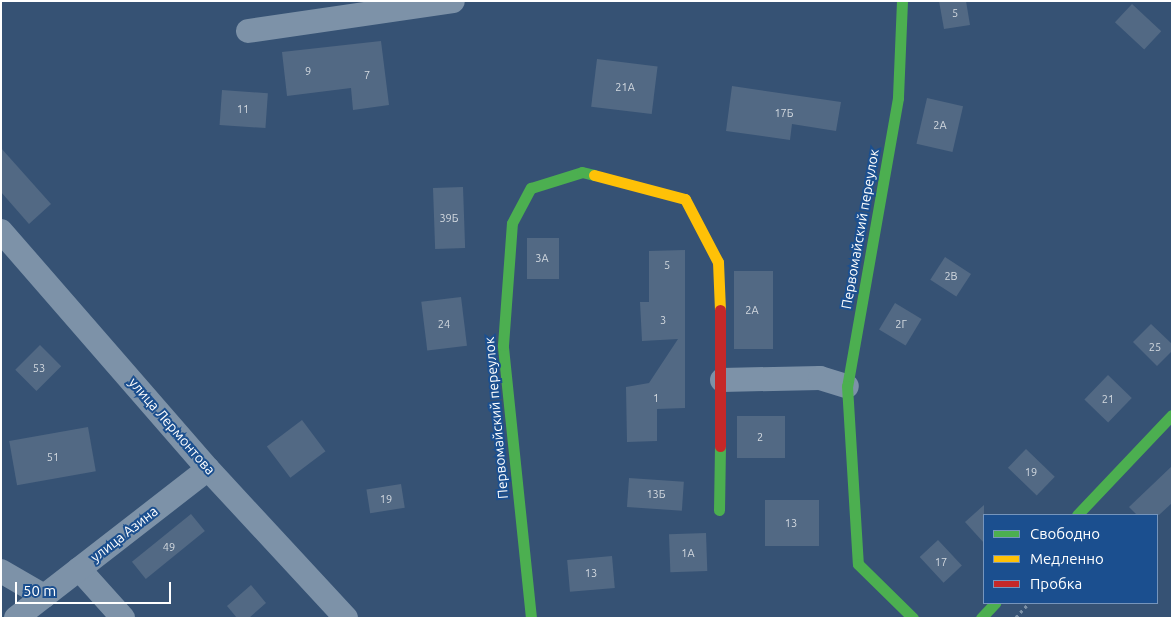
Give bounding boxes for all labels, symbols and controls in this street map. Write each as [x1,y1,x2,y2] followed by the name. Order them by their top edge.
[952,6,958,20] house number: 5
[305,64,311,78] house number: 9
[364,68,370,82] house number: 7
[615,80,635,94] house number: 21А
[237,102,249,116] house number: 11
[774,106,794,120] house number: 17Б
[933,118,947,132] house number: 2А
[838,148,882,310] street label: Первомайский переулок
[439,211,459,225] house number: 39Б
[535,251,549,265] house number: 3А
[664,258,670,272] house number: 5
[944,269,958,283] house number: 2В
[745,303,759,317] house number: 2А
[660,313,666,327] house number: 3
[438,317,450,331] house number: 24
[895,317,907,331] house number: 2Г
[481,336,511,500] street label: Первомайский переулок
[1149,340,1161,354] house number: 25
[33,361,45,375] house number: 53
[125,374,219,478] street label: улица Лермонтова
[653,391,659,405] house number: 1
[1102,392,1114,406] house number: 21
[757,430,763,444] house number: 2
[47,450,59,464] house number: 51
[1025,465,1037,479] house number: 19
[646,487,666,501] house number: 13Б
[380,492,392,506] house number: 19
[87,502,161,566] street label: улица Азина
[983,514,1158,604] legend
[785,516,797,530] house number: 13
[1030,525,1100,542] text: Свободно
[163,540,175,554] house number: 49
[681,546,695,560] house number: 1А
[1030,550,1104,567] text: Медленно
[935,555,947,569] house number: 17
[585,566,597,580] house number: 13
[18,572,174,604] scale bar
[1030,575,1082,592] text: Пробка
[23,582,56,599] text: 50 m

